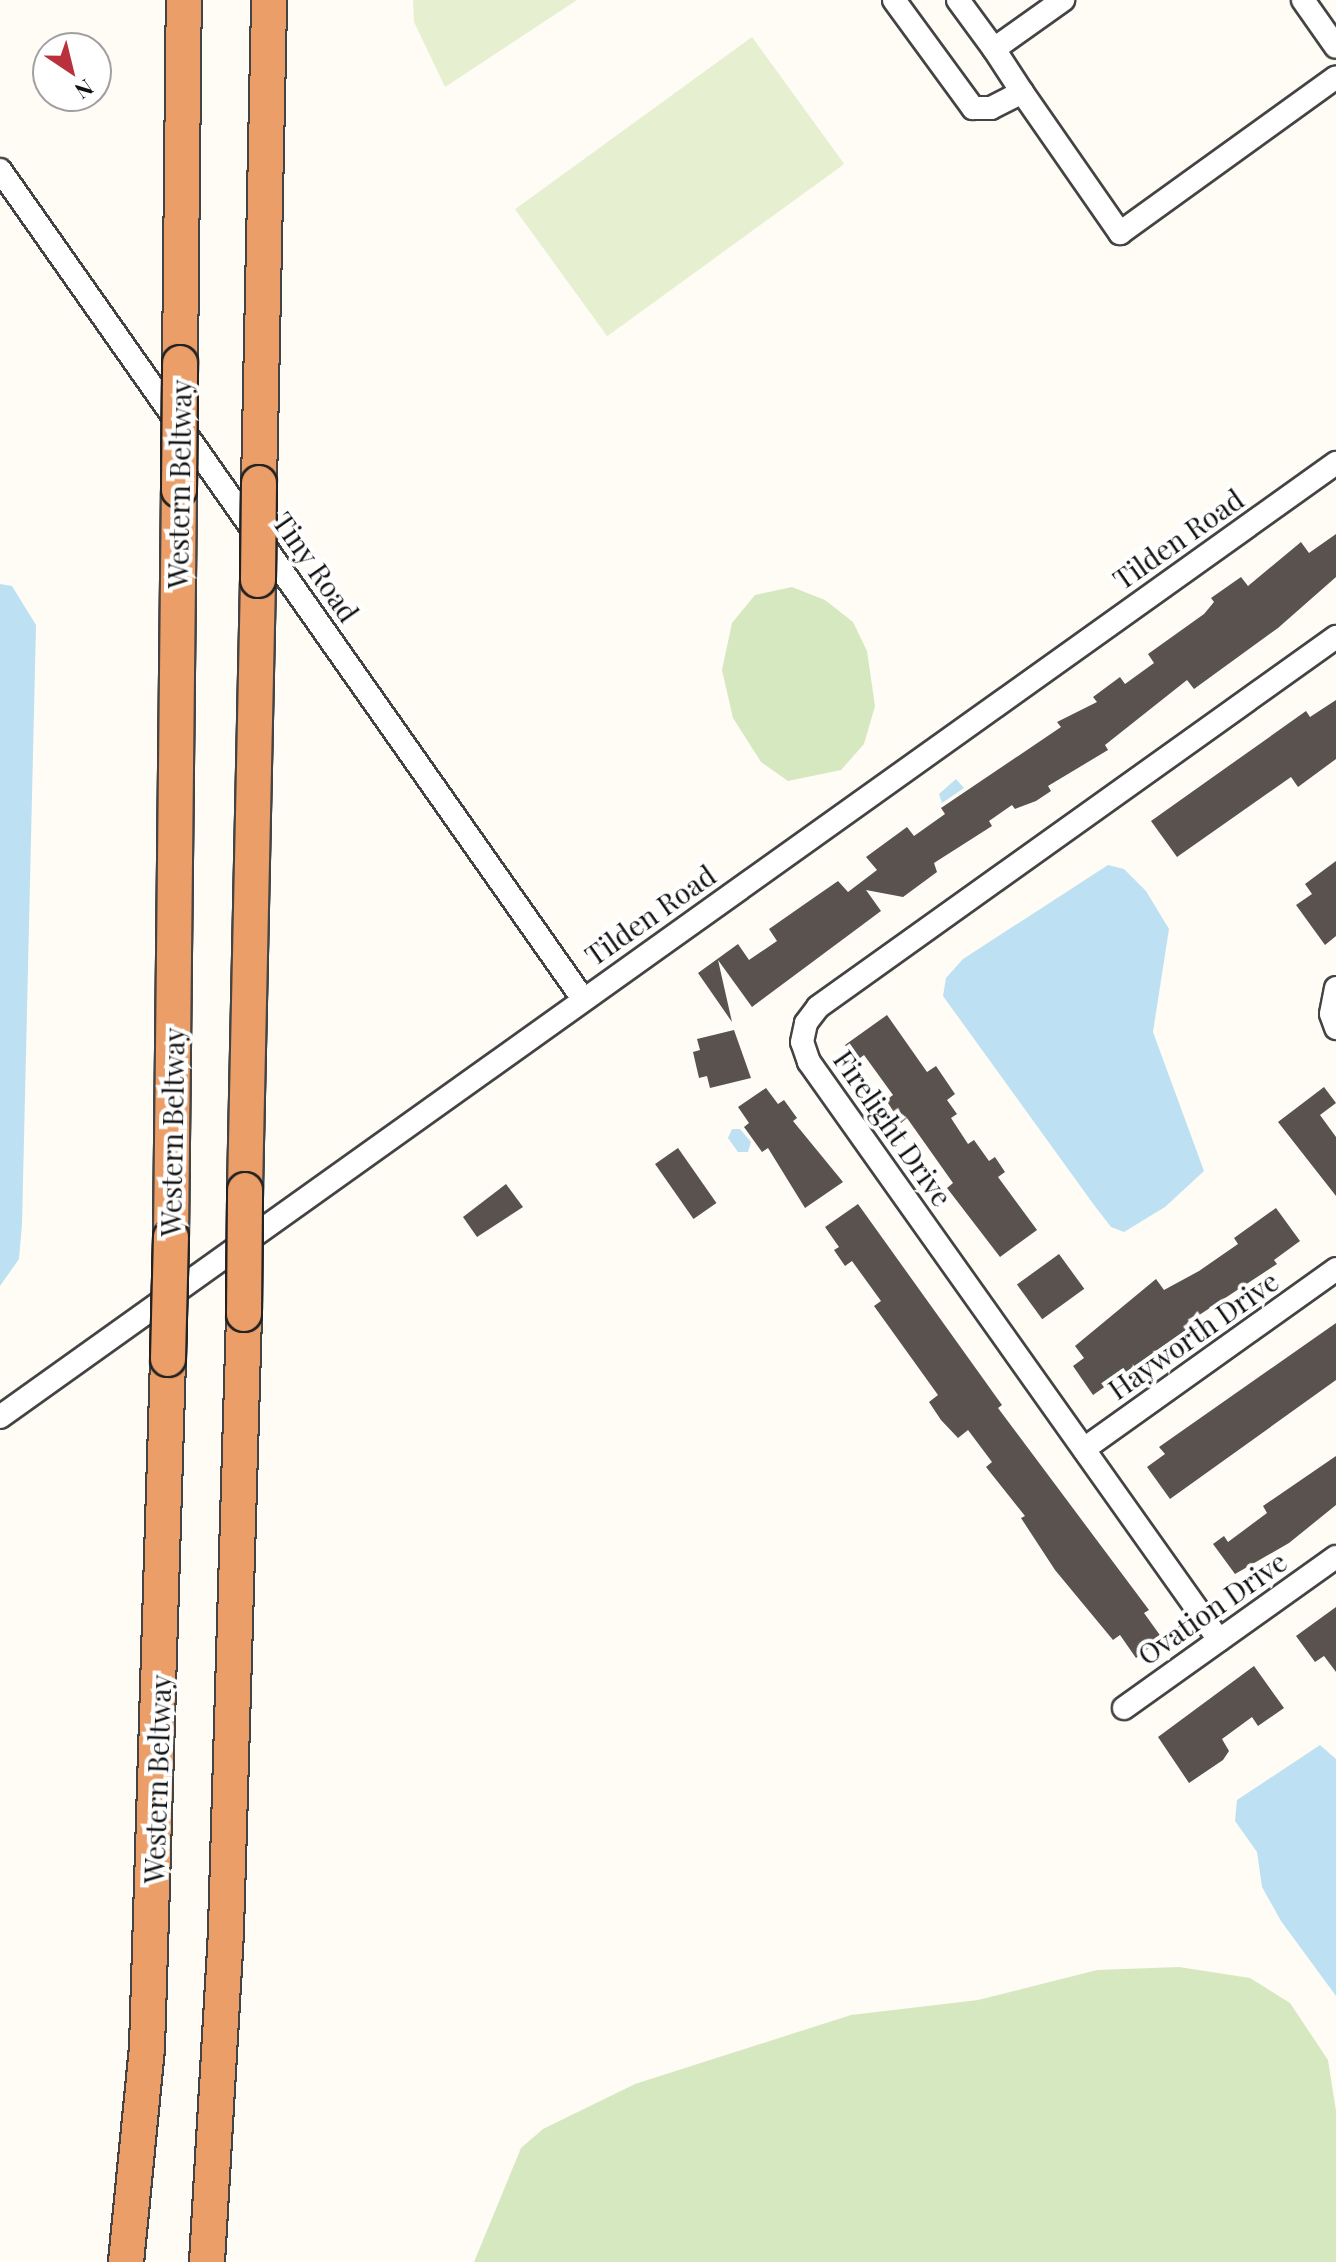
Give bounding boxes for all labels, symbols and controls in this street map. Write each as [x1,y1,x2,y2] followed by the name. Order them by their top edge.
[32,32,112,112] north arrow
[70,73,100,107] text: N
[160,379,198,589] street label: Western Beltway
[1106,482,1250,596] street label: Tilden Road
[266,505,366,629] street label: Tiny Road
[578,858,722,972] street label: Tilden Road
[153,1027,191,1237] street label: Western Beltway
[827,1043,959,1213] street label: Firelight Drive
[1101,1264,1285,1406] street label: Hayworth Drive
[1131,1544,1293,1672] street label: Ovation Drive
[137,1674,177,1884] street label: Western Beltway

